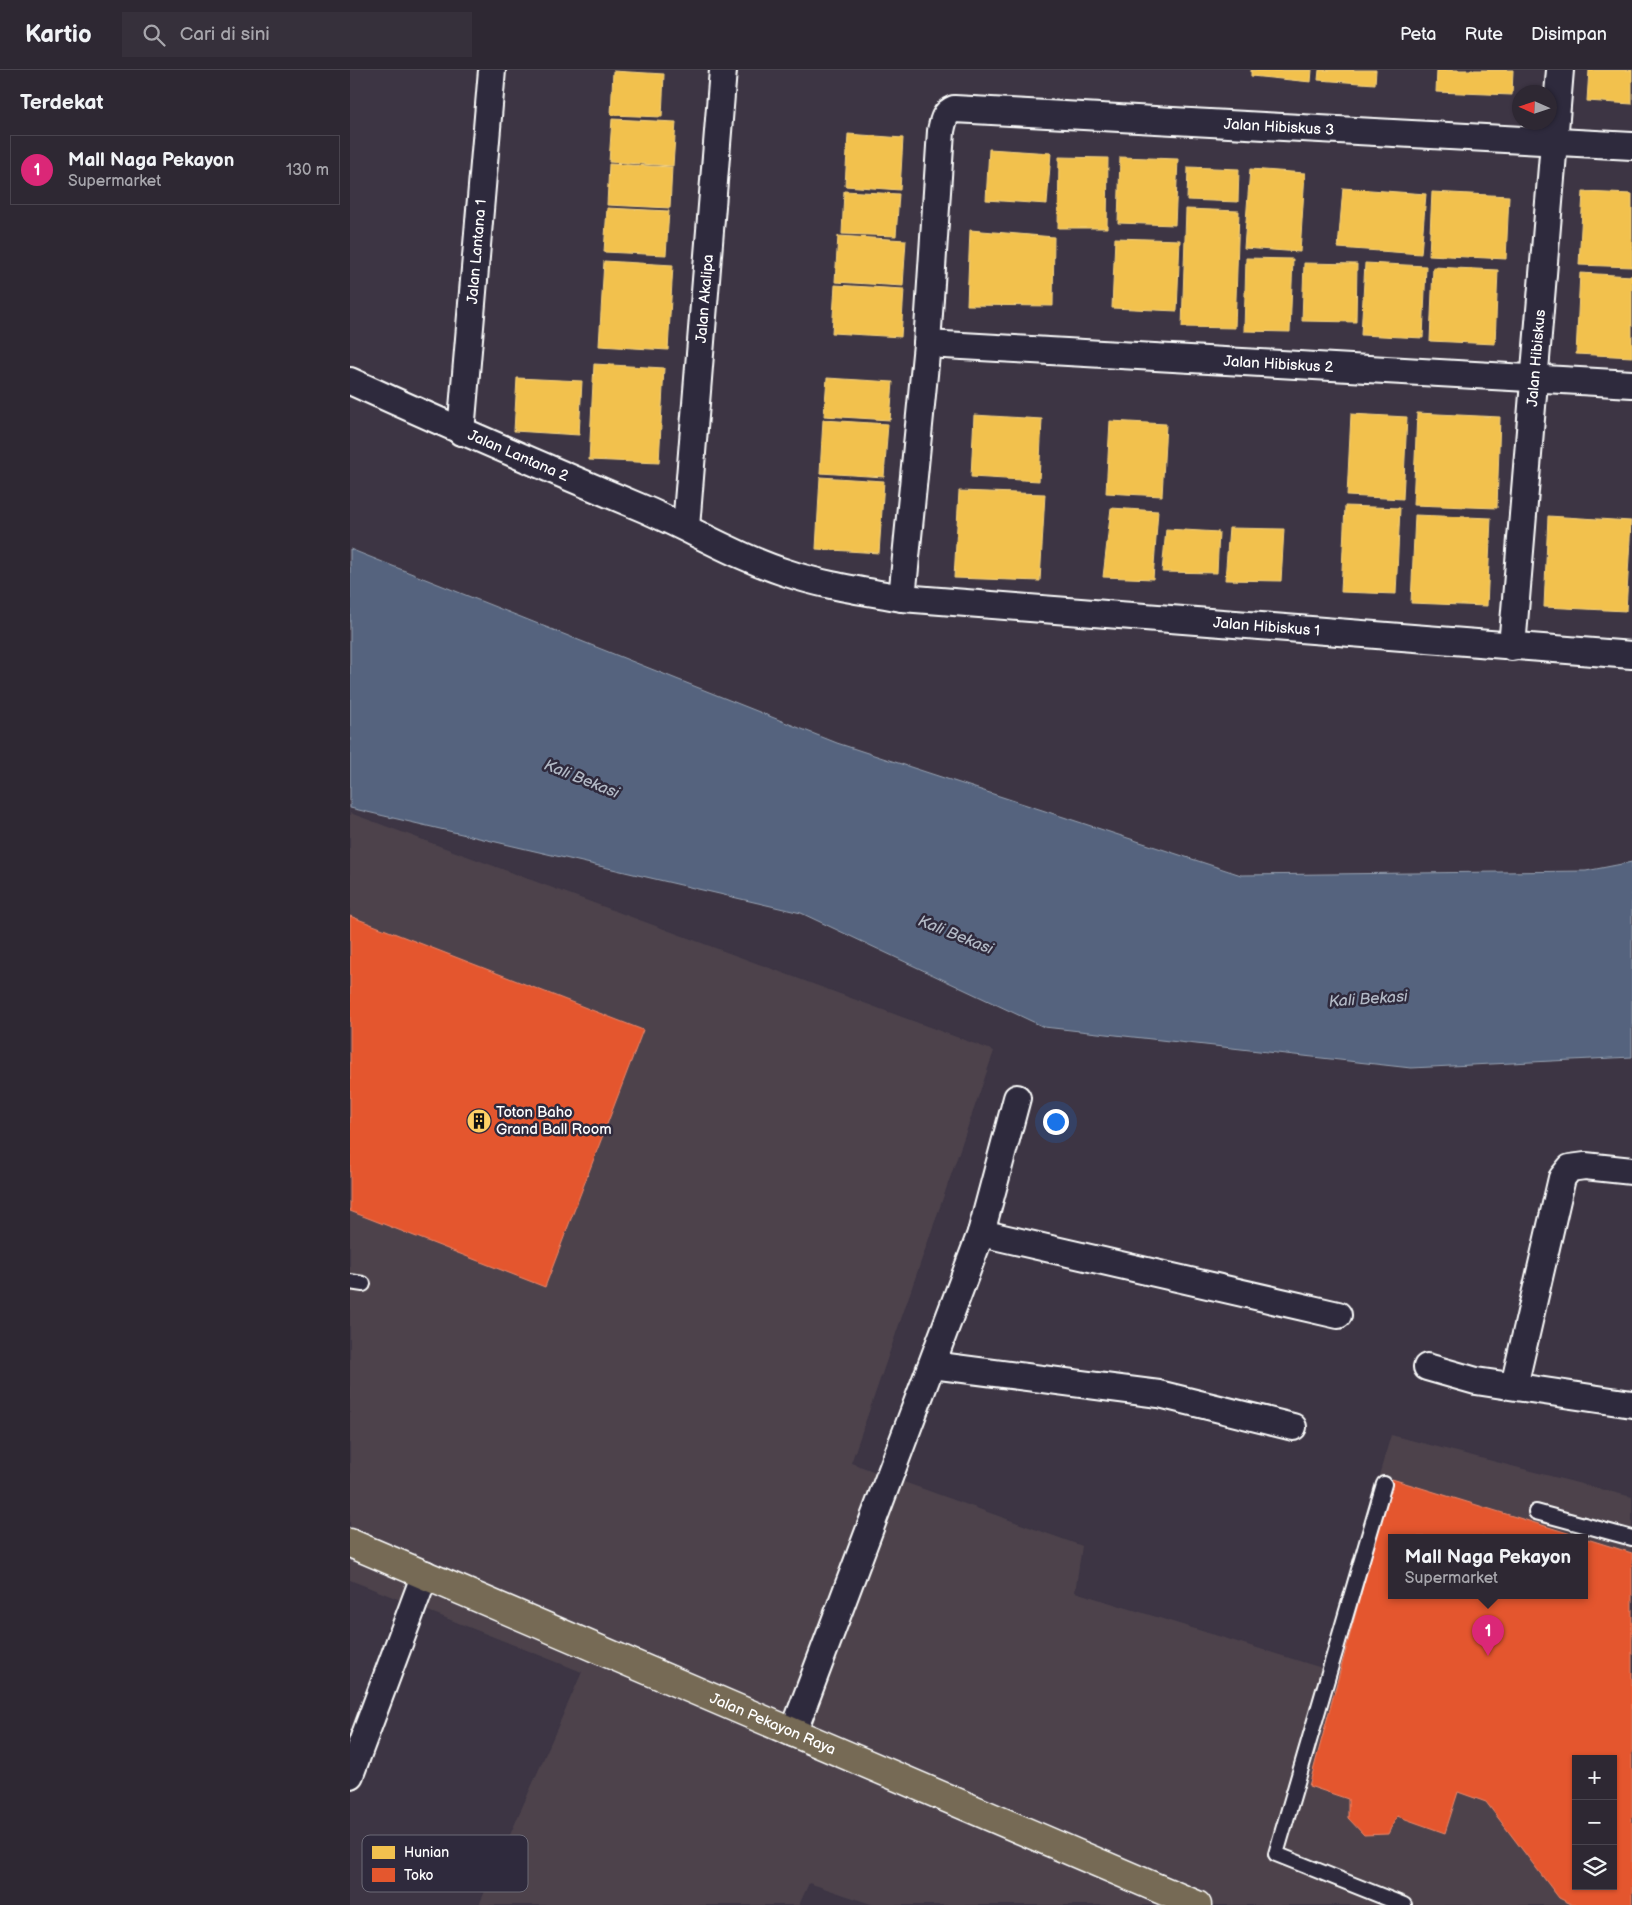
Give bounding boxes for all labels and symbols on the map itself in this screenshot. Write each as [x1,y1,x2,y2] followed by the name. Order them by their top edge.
[1512,85,1557,130] north arrow
[1223,115,1335,140] street label: Jalan Hibiskus 3
[463,199,491,305] street label: Jalan Lantana 1
[692,254,718,344] street label: Jalan Akalipa
[1523,308,1550,407] street label: Jalan Hibiskus
[1223,352,1334,377] street label: Jalan Hibiskus 2
[465,426,572,486] street label: Jalan Lantana 2
[1212,613,1321,641] street label: Jalan Hibiskus 1
[541,756,623,804] water label: Kali Bekasi
[915,912,997,960] water label: Kali Bekasi
[1328,987,1410,1012] water label: Kali Bekasi
[496,1103,612,1139] place label: Toton Baho Grand Ball Room
[466,1108,492,1134] building icon: Toton Baho Grand Ball Room
[1043,1109,1069,1135] your location
[1472,1615,1504,1656] pin: 1
[707,1689,839,1760] street label: Jalan Pekayon Raya
[362,1835,528,1892] legend
[404,1844,449,1861] text: Hunian
[404,1867,434,1884] text: Toko

